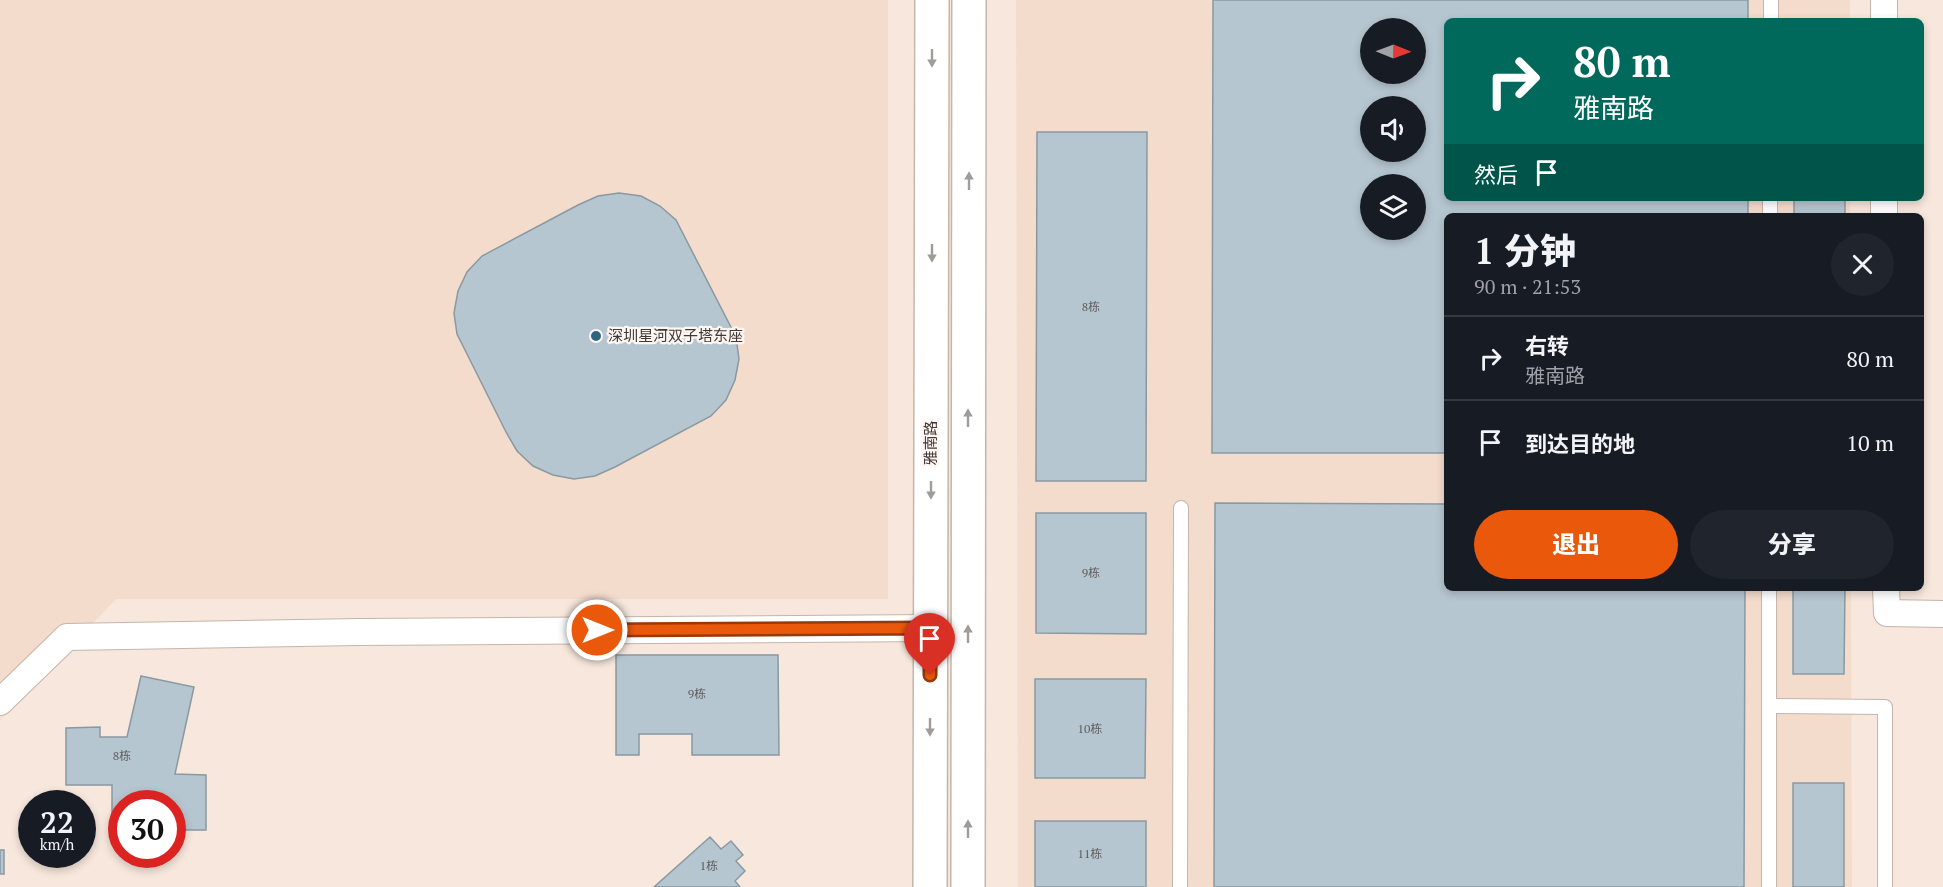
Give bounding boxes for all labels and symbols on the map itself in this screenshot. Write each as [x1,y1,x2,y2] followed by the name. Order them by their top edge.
[1360,18,1426,84] north arrow
[927,49,937,68] one-way arrow
[964,171,974,190] one-way arrow
[927,244,937,263] one-way arrow
[1082,299,1100,314] house number: 8栋
[608,325,743,345] place label: 深圳星河双子塔东座
[589,329,603,343] marker: 深圳星河双子塔东座
[963,408,973,427] one-way arrow
[920,420,940,466] street label: 雅南路
[926,481,936,500] one-way arrow
[1082,565,1100,580] house number: 9栋
[565,598,629,662] position arrow
[904,613,955,675] pin
[963,624,973,643] one-way arrow
[688,686,706,701] house number: 9栋
[925,718,935,737] one-way arrow
[1078,721,1102,736] house number: 10栋
[113,748,131,763] house number: 8栋
[108,790,186,868] speed limit sign: 30
[963,819,973,838] one-way arrow
[1078,846,1102,861] house number: 11栋
[700,858,718,873] house number: 1栋

